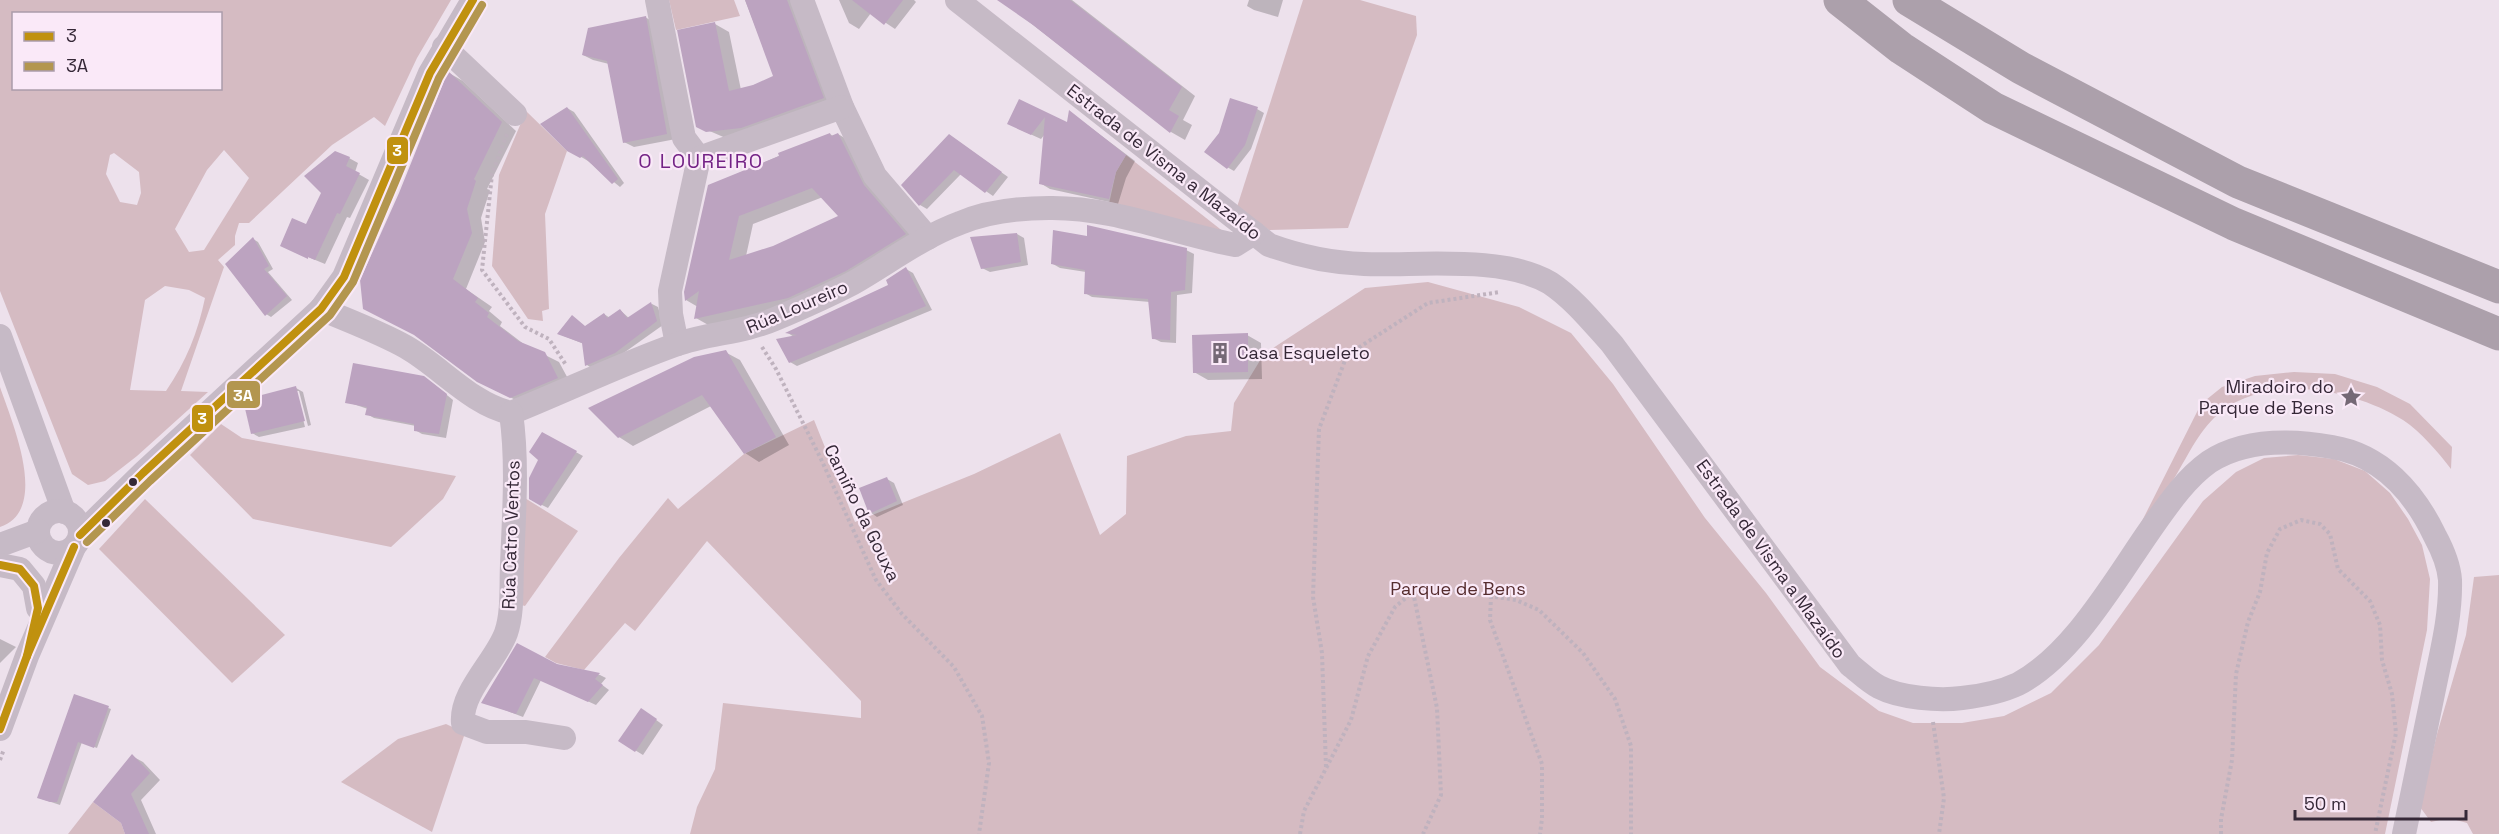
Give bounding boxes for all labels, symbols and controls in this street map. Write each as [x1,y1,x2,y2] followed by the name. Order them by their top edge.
[12,12,222,90] legend
[66,24,77,47] text: 3
[66,54,88,77] text: 3A
[1062,78,1266,245] street label: Estrada de Visma a Mazaído
[386,136,409,165] line badge: 3
[392,140,402,161] text: 3
[638,148,764,174] district label: O LOUREIRO
[742,275,851,338] street label: Rúa Loureiro
[1208,341,1232,365] building icon: Casa Esqueleto
[1237,341,1370,364] place label: Casa Esqueleto
[2199,375,2334,419] place label: Miradoiro do Parque de Bens
[226,380,261,409] line badge: 3A
[233,385,253,406] text: 3A
[2339,385,2363,409] place icon: Miradoiro do Parque de Bens
[191,404,214,433] line badge: 3
[197,408,207,429] text: 3
[819,440,906,585] street label: Camiño da Gouxa
[1691,455,1851,663] street label: Estrada de Visma a Mazaído
[496,460,525,610] street label: Rúa Catro Ventos
[127,476,139,488] unlabelled marker
[100,517,112,529] unlabelled marker
[1390,577,1526,600] park label: Parque de Bens
[2295,783,2466,821] scale bar
[2304,792,2346,815] text: 50 m

